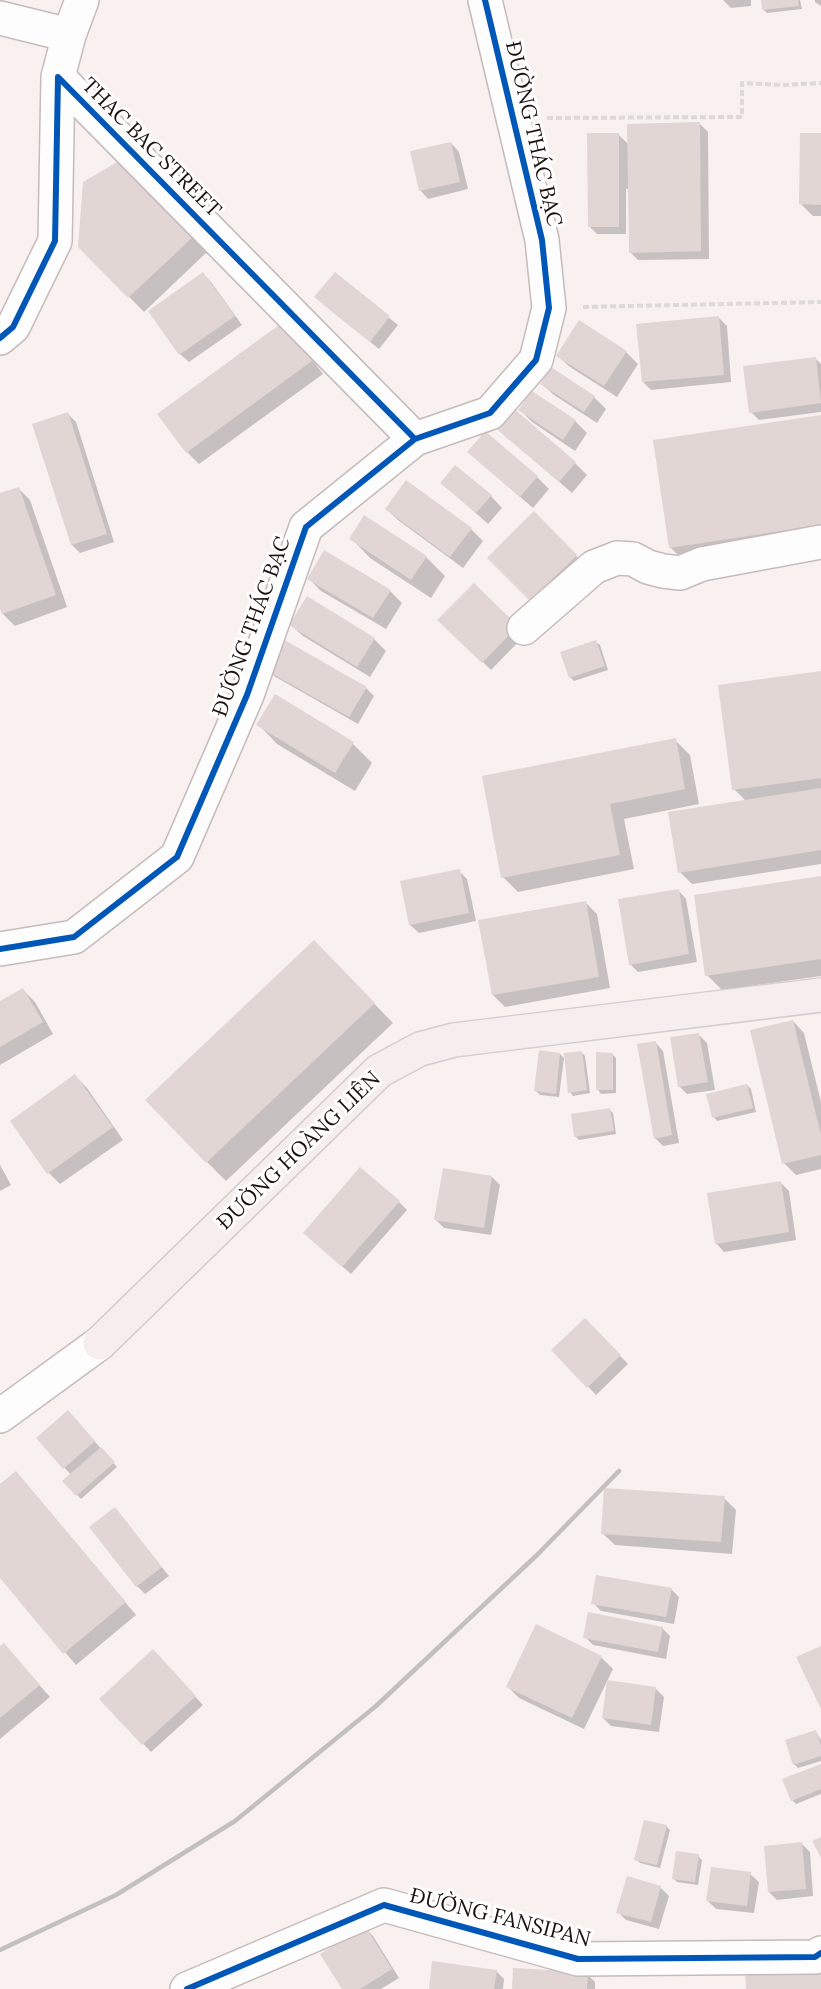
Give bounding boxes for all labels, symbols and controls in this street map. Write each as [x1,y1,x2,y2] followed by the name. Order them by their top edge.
[499,39,567,229] street label: ĐƯỜNG THÁC BẠC
[76,73,226,223] street label: THAC BAC STREET
[208,534,296,720] street label: ĐƯỜNG THÁC BẠC
[212,1067,386,1235] street label: ĐƯỜNG HOÀNG LIÊN
[407,1883,593,1953] street label: ĐƯỜNG FANSIPAN

